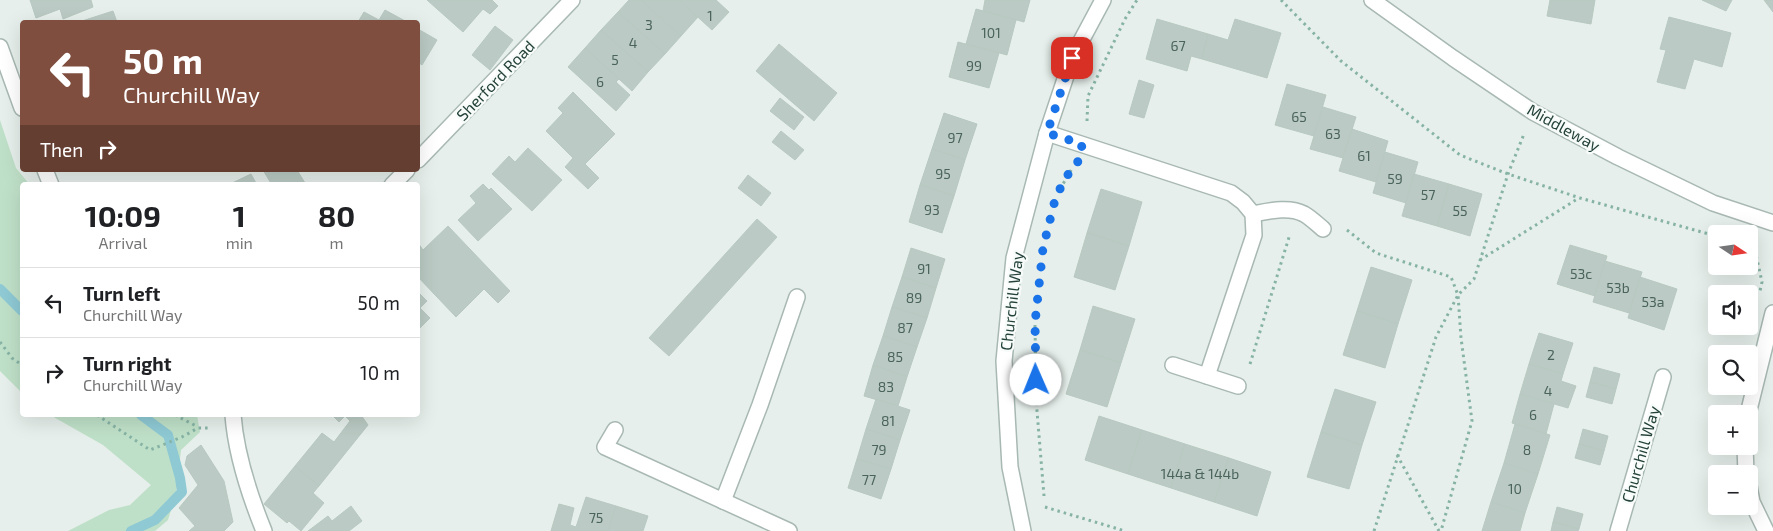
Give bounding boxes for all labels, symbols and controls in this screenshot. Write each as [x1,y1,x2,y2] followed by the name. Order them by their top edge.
[707,7,713,24] house number: 1
[645,16,653,33] house number: 3
[981,24,1001,41] house number: 101
[629,34,637,51] house number: 4
[452,36,538,124] street label: Sherford Road
[1051,37,1093,79] pin
[1170,37,1186,54] house number: 67
[123,39,203,81] text: 50 m
[40,40,105,105] icon: left
[1058,44,1086,72] icon: arrive
[611,51,619,68] house number: 5
[966,57,982,74] house number: 99
[596,73,604,90] house number: 6
[123,81,260,107] text: Churchill Way
[1524,99,1604,155] street label: Middleway
[1291,108,1307,125] house number: 65
[1325,125,1341,142] house number: 63
[947,129,963,146] house number: 97
[93,135,121,163] icon: right
[40,138,83,161] text: Then
[1357,147,1371,164] house number: 61
[935,165,951,182] house number: 95
[1387,170,1403,187] house number: 59
[1421,186,1435,203] house number: 57
[85,197,161,233] text: 10:09
[233,197,246,233] text: 1
[318,197,355,233] text: 80
[924,201,940,218] house number: 93
[1452,202,1468,219] house number: 55
[1708,225,1758,275] north arrow
[1708,225,1758,515] map controls
[98,233,147,252] text: Arrival
[226,233,253,252] text: min
[329,233,343,252] text: m
[996,250,1027,352] street label: Churchill Way
[917,260,931,277] house number: 91
[1570,265,1592,282] house number: 53c
[1606,279,1630,296] house number: 53b
[83,282,160,305] text: Turn left
[1708,285,1758,335] button: sound
[40,289,68,317] icon: left
[906,289,922,306] house number: 89
[357,291,400,314] text: 50 m
[1642,293,1664,310] house number: 53a
[83,305,183,324] text: Churchill Way
[897,319,913,336] house number: 87
[1708,345,1758,395] button: search
[1547,346,1555,363] house number: 2
[887,348,903,365] house number: 85
[83,352,171,375] text: Turn right
[1009,353,1061,405] position arrow
[40,359,68,387] icon: right
[360,361,400,384] text: 10 m
[83,375,183,394] text: Churchill Way
[878,378,894,395] house number: 83
[1544,382,1552,399] house number: 4
[1617,403,1663,504] street label: Churchill Way
[1708,405,1758,455] button: +
[1529,406,1537,423] house number: 6
[881,412,895,429] house number: 81
[871,441,887,458] house number: 79
[1523,441,1531,458] house number: 8
[1161,465,1239,482] house number: 144a & 144b
[1708,465,1758,515] button: −
[862,471,876,488] house number: 77
[1508,480,1522,497] house number: 10
[589,509,603,526] house number: 75

